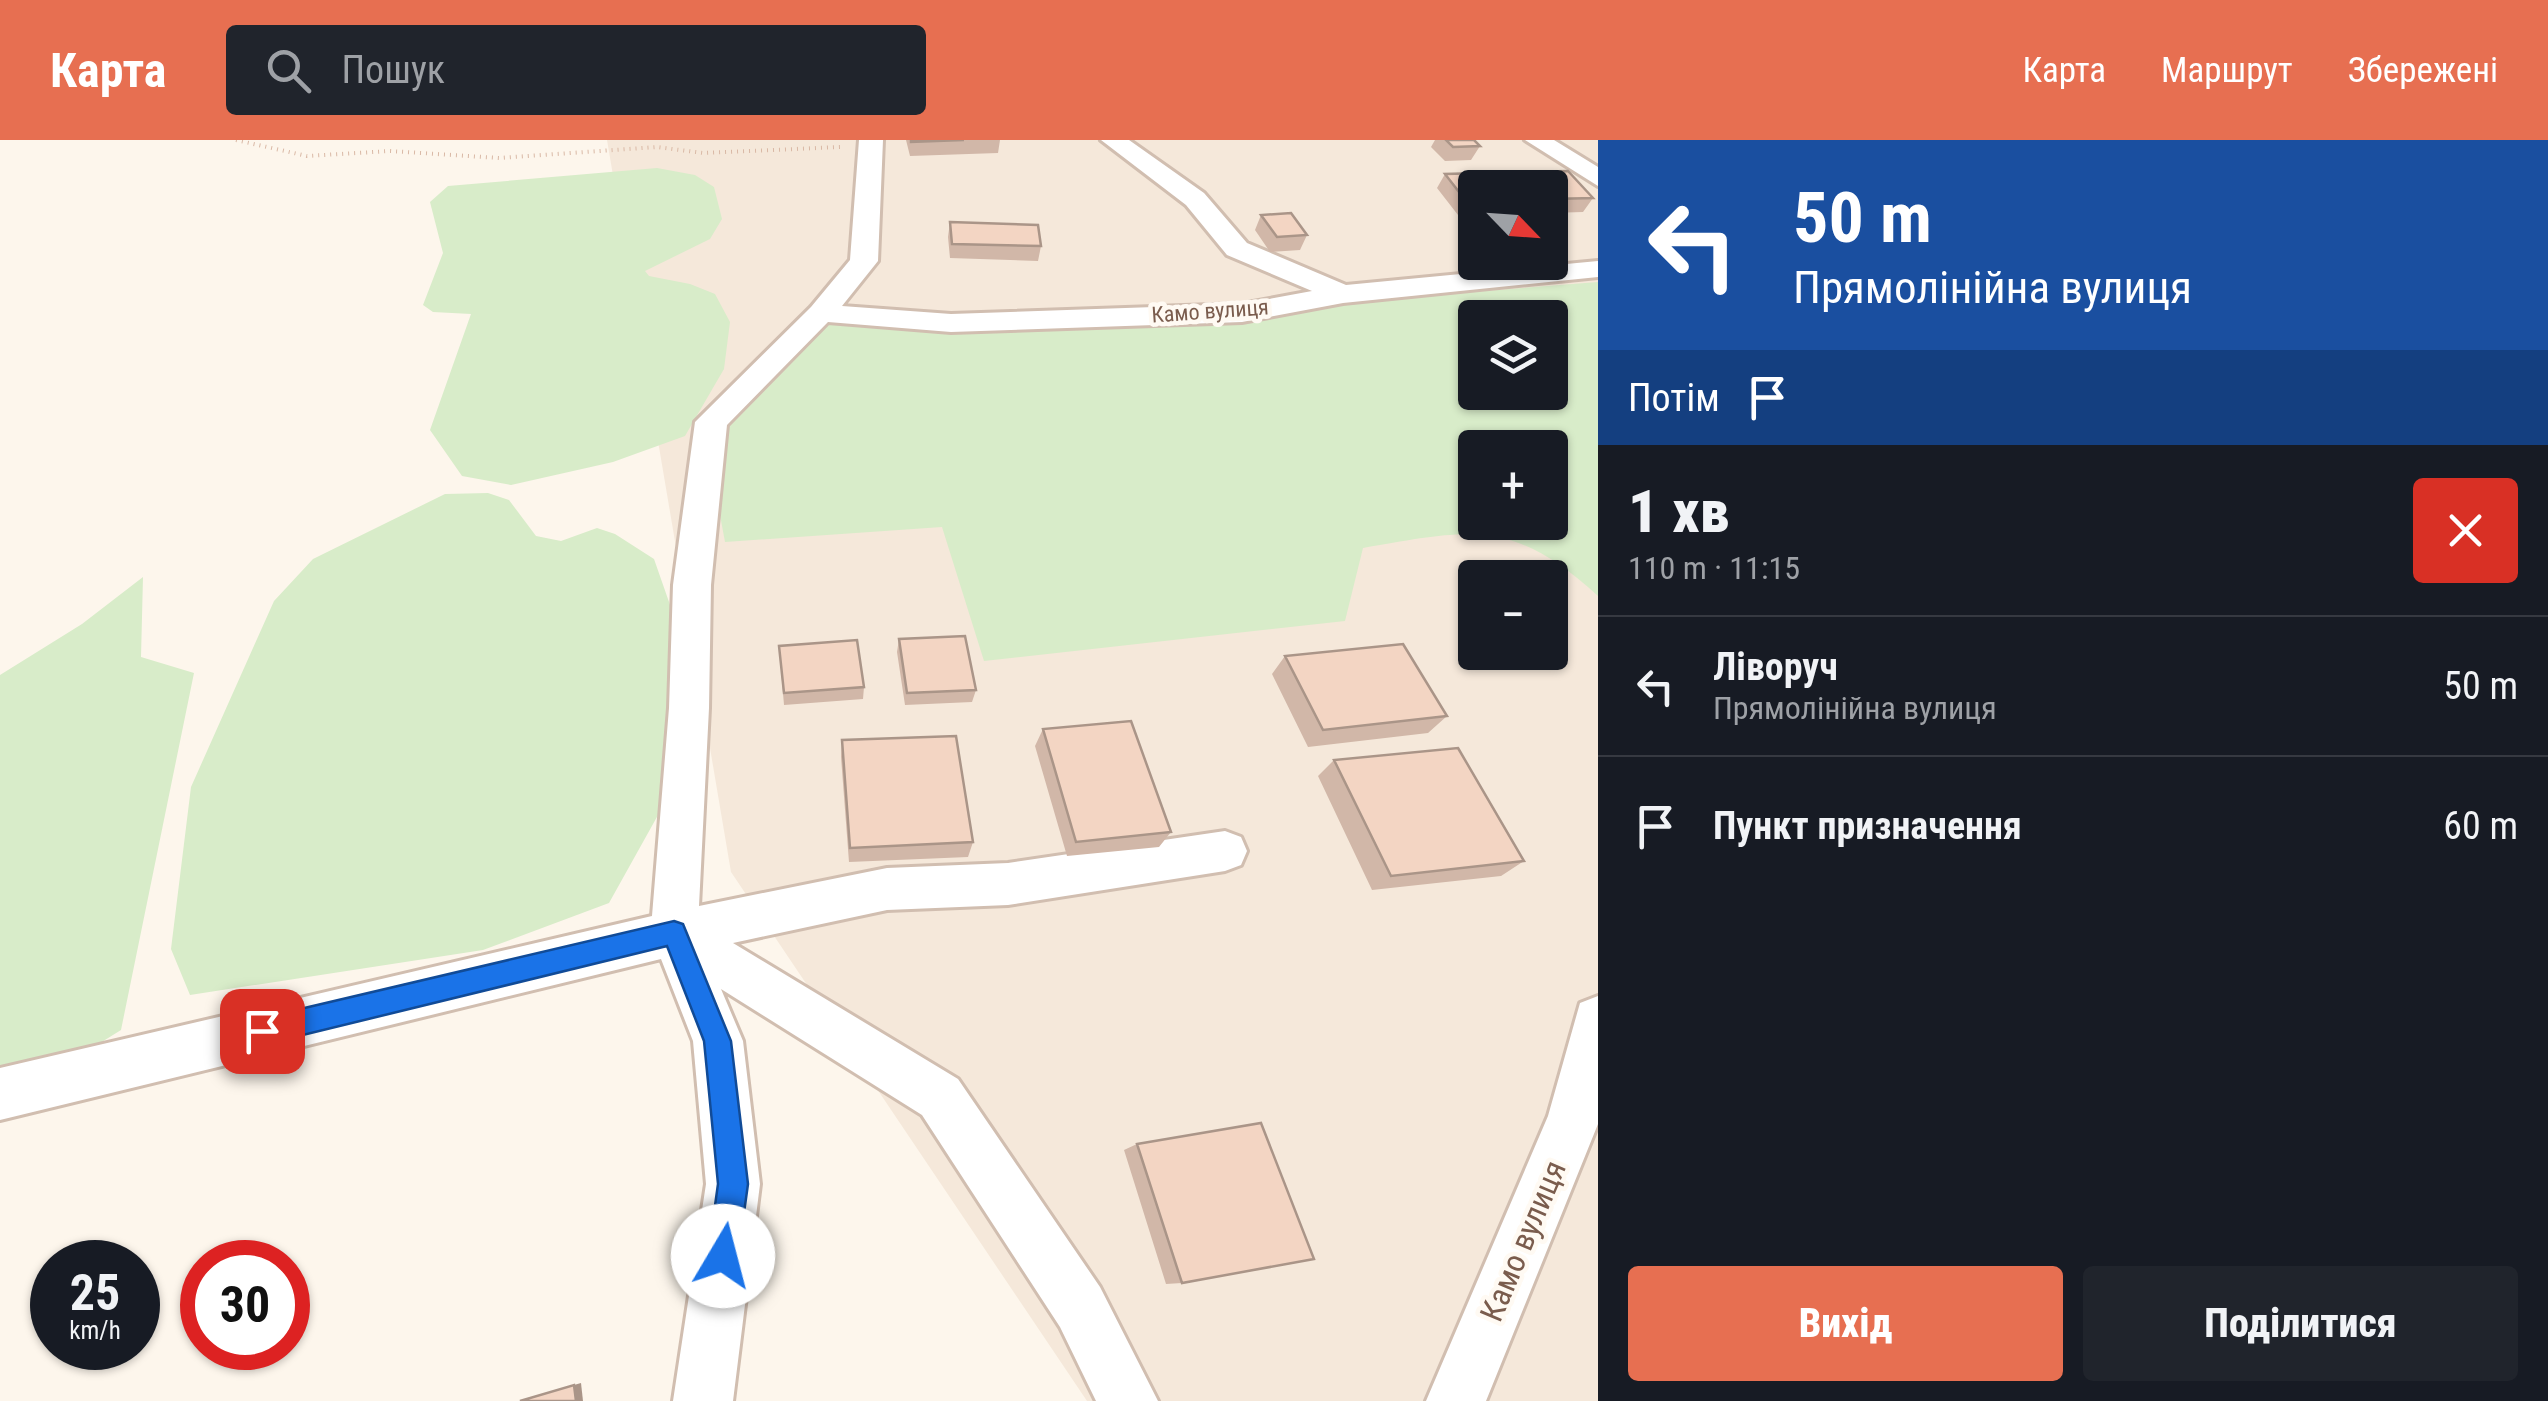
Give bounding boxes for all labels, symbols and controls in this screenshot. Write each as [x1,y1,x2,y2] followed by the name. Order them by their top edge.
[226,25,926,115] search box
[50,42,166,99] text: Карта
[261,43,316,98] icon: search
[341,48,445,92] text: Пошук
[2022,50,2106,91] text: Карта
[2161,50,2293,91] text: Маршрут
[2348,50,2498,91] text: Збережені
[1458,170,1568,280] north arrow
[1458,170,1568,670] map controls
[1793,177,1932,259] text: 50 m
[1628,180,1758,310] icon: left
[1793,261,2192,314] text: Прямолінійна вулиця
[1150,294,1270,328] street label: Камо вулиця
[1458,300,1568,410] button: layers
[1740,370,1795,425] icon: arrive
[1628,376,1720,420] text: Потім
[1458,430,1568,540] button: +
[1628,476,1729,547] text: 1 хв
[2413,478,2518,583] button: close
[1628,549,1800,587] text: 110 m · 11:15
[1458,560,1568,670] button: −
[1713,645,1838,689] text: Ліворуч
[1628,659,1683,714] icon: left
[2443,664,2518,708] text: 50 m
[1713,689,1997,727] text: Прямолінійна вулиця
[1628,799,1683,854] icon: arrive
[1713,804,2022,848] text: Пункт призначення
[2443,804,2518,848] text: 60 m
[220,989,305,1074] pin
[235,1004,290,1059] icon: arrive
[1472,1155,1574,1327] street label: Камо вулиця
[671,1204,775,1308] position arrow
[180,1240,310,1370] speed limit sign: 30
[70,1264,120,1322] text: 25
[1628,1266,2063,1381] button: Вихід
[2083,1266,2518,1381] button: Поділитися
[69,1316,121,1345] text: km/h

